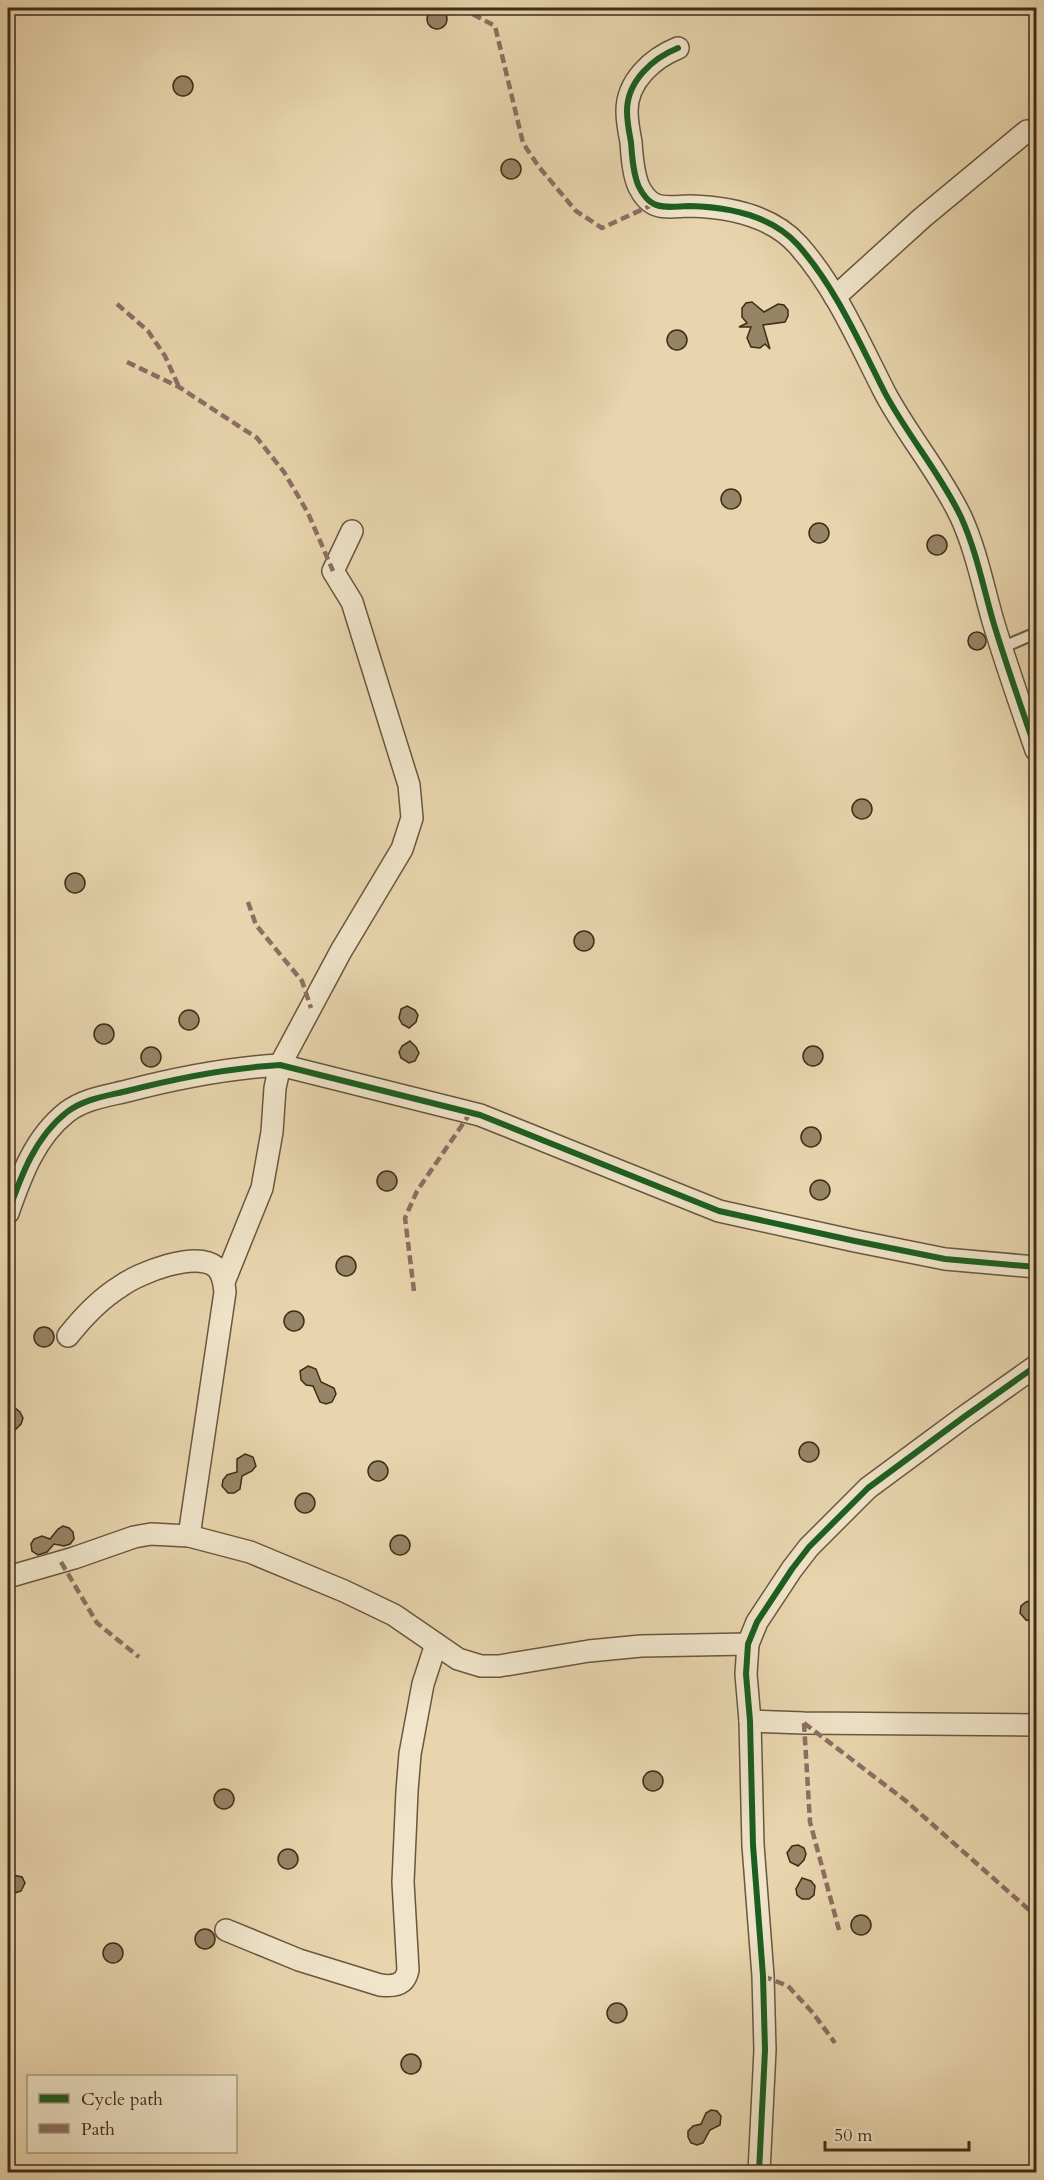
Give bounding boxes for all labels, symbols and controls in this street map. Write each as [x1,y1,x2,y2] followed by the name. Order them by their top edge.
[27,2075,237,2153] legend
[81,2087,163,2112] text: Cycle path
[825,2114,969,2152] scale bar
[81,2117,115,2142] text: Path
[834,2123,873,2148] text: 50 m

